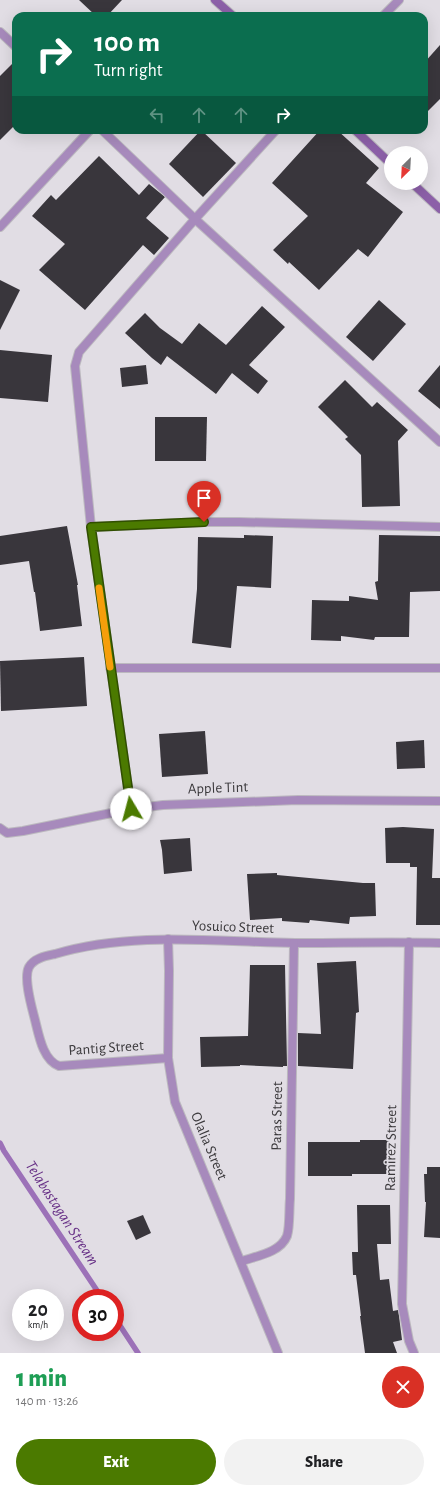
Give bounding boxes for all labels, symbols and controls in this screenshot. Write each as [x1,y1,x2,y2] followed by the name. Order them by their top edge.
[28,28,80,80] icon: right
[94,29,160,57] text: 100 m
[94,62,163,80] text: Turn right
[146,104,168,126] icon: left
[188,104,210,126] icon: ahead
[230,104,252,126] icon: ahead
[272,104,294,126] icon: right
[384,146,428,190] north arrow
[384,146,428,190] map controls
[187,481,221,522] pin
[193,487,215,509] icon: arrive
[188,779,249,797] street label: Apple Tint
[110,788,152,830] position arrow
[192,918,274,936] street label: Yosuico Street
[68,1038,144,1058] street label: Pantig Street
[269,1081,285,1151] street label: Paras Street
[383,1105,399,1191] street label: Ramirez Street
[188,1110,230,1182] street label: Olalia Street
[22,1158,102,1268] water label: Telabastagan Stream
[72,1289,124,1341] speed limit sign: 30
[28,1300,48,1320] text: 20
[28,1320,48,1330] text: km/h
[382,1366,424,1408] button: close
[16,1367,67,1391] text: 1 min
[16,1395,78,1408] text: 140 m · 13:26
[16,1439,216,1485] button: Exit
[224,1439,424,1485] button: Share

